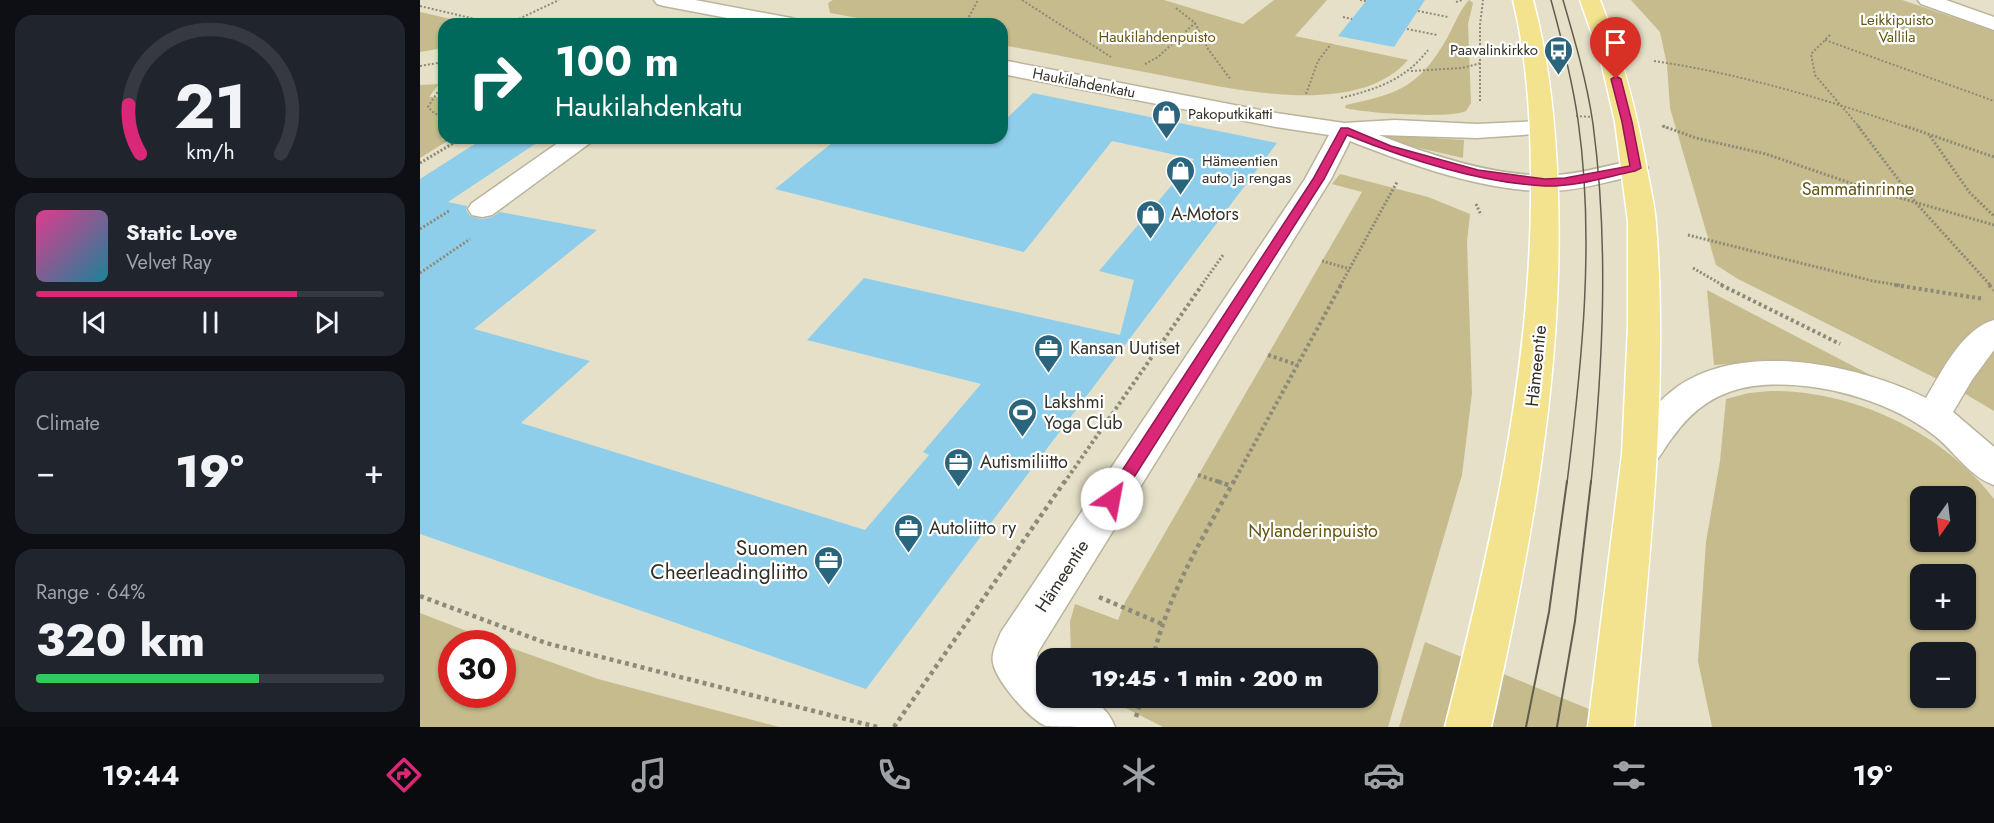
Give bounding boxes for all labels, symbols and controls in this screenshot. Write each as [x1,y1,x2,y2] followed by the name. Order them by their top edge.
[1860,9,1934,48] park label: Leikkipuisto Vallila
[1590,17,1641,79] pin
[1098,26,1216,48] park label: Haukilahdenpuisto
[1599,26,1632,59] icon: arrive
[555,31,679,92] text: 100 m
[1543,34,1575,76] bus stop icon: Paavalinkirkko
[1450,39,1538,61] place label: Paavalinkirkko
[456,42,534,120] icon: right
[174,61,246,151] text: 21
[1031,62,1137,104] street label: Haukilahdenkatu
[555,87,743,126] text: Haukilahdenkatu
[1151,98,1183,140] shop icon: Pakoputkikatti
[1188,103,1273,125] place label: Pakoputkikatti
[186,136,234,167] text: km/h
[1202,150,1291,189] place label: Hämeentien auto ja rengas
[1165,154,1197,196] shop icon: Hämeentien auto ja rengas
[1802,176,1914,202] park label: Sammatinrinne
[1134,198,1166,240] shop icon: A-Motors
[1171,201,1239,227] place label: A-Motors
[126,216,237,248] text: Static Love
[126,248,212,277] text: Velvet Ray
[78,306,111,339] icon: previous
[194,306,227,339] icon: pause
[310,306,343,339] icon: next
[1519,324,1553,408] street label: Hämeentie
[1033,332,1065,374] office icon: Kansan Uutiset
[1070,335,1180,361] place label: Kansan Uutiset
[1044,389,1123,436] place label: Lakshmi Yoga Club
[1007,396,1039,438] sports icon: Lakshmi Yoga Club
[36,409,100,438] text: Climate
[175,439,244,504] text: 19°
[943,446,975,488] office icon: Autismiliitto
[36,448,55,495] text: −
[364,448,384,495] text: +
[980,449,1068,475] place label: Autismiliitto
[1080,467,1144,531] position arrow
[1910,486,1976,552] north arrow
[1910,486,1976,708] map controls
[892,512,924,554] office icon: Autoliitto ry
[929,515,1016,541] place label: Autoliitto ry
[1248,518,1378,544] park label: Nylanderinpuisto
[650,533,808,587] place label: Suomen Cheerleadingliitto
[1029,535,1095,617] street label: Hämeentie
[813,544,845,586] office icon: Suomen Cheerleadingliitto
[1910,564,1976,630] button: +
[36,578,145,607] text: Range · 64%
[36,608,205,673] text: 320 km
[438,630,516,708] speed limit sign: 30
[1910,642,1976,708] button: −
[1091,662,1323,694] text: 19:45 · 1 min · 200 m
[383,754,425,796] icon: directions
[628,754,670,796] icon: music
[873,754,915,796] icon: phone
[1118,754,1160,796] icon: climate
[1363,754,1405,796] icon: car
[1608,754,1650,796] icon: filters
[101,756,180,795] text: 19:44
[1853,756,1892,795] text: 19°

